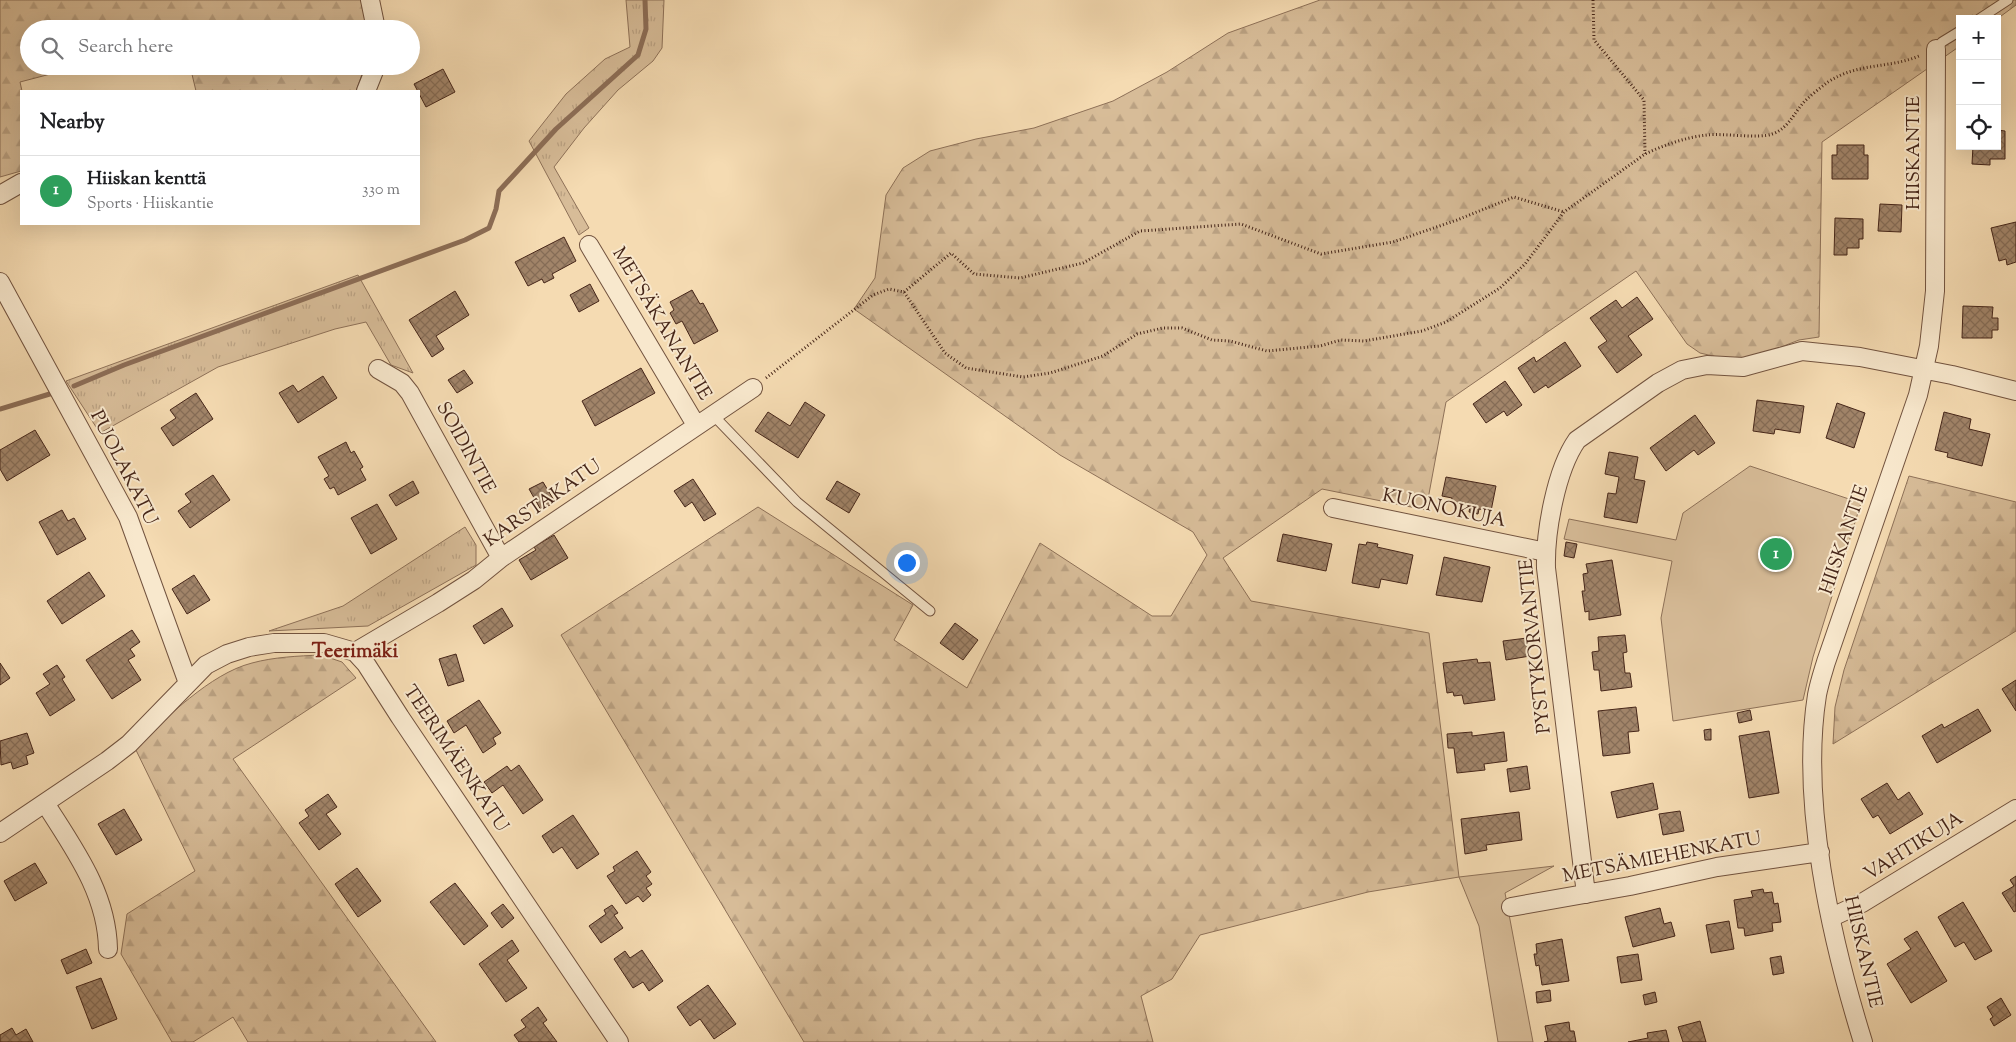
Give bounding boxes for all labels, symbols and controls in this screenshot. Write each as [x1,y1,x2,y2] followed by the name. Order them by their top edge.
[1956,15,2001,150] map controls
[1956,15,2001,60] button: +
[20,20,420,75] search box
[38,34,66,62] icon: search
[78,34,173,61] text: Search here
[1956,60,2001,105] button: −
[1901,95,1928,210] street label: HIISKANTIE
[1956,105,2001,150] button: locate
[40,108,105,138] text: Nearby
[87,166,206,193] text: Hiiskan kenttä
[53,179,59,202] text: 1
[362,179,400,202] text: 330 m
[87,193,214,216] text: Sports · Hiiskantie
[605,242,718,406] street label: METSÄKANANTIE
[429,397,502,499] street label: SOIDINTIE
[82,406,164,531] street label: PUOLAKATU
[479,453,607,554] street label: KARSTAKATU
[1814,481,1877,598] street label: HIISKANTIE
[1380,483,1509,535] street label: KUONOKUJA
[1760,535,1792,573] pin: 1
[894,550,920,576] your location
[1513,557,1559,735] street label: PYSTYKORVANTIE
[312,638,399,667] district label: Teerimäki
[396,680,515,838] street label: TEERIMÄENKATU
[1859,805,1969,888] street label: VAHTIKUJA
[1560,825,1764,890] street label: METSÄMIEHENKATU
[1836,893,1888,1011] street label: HIISKANTIE

